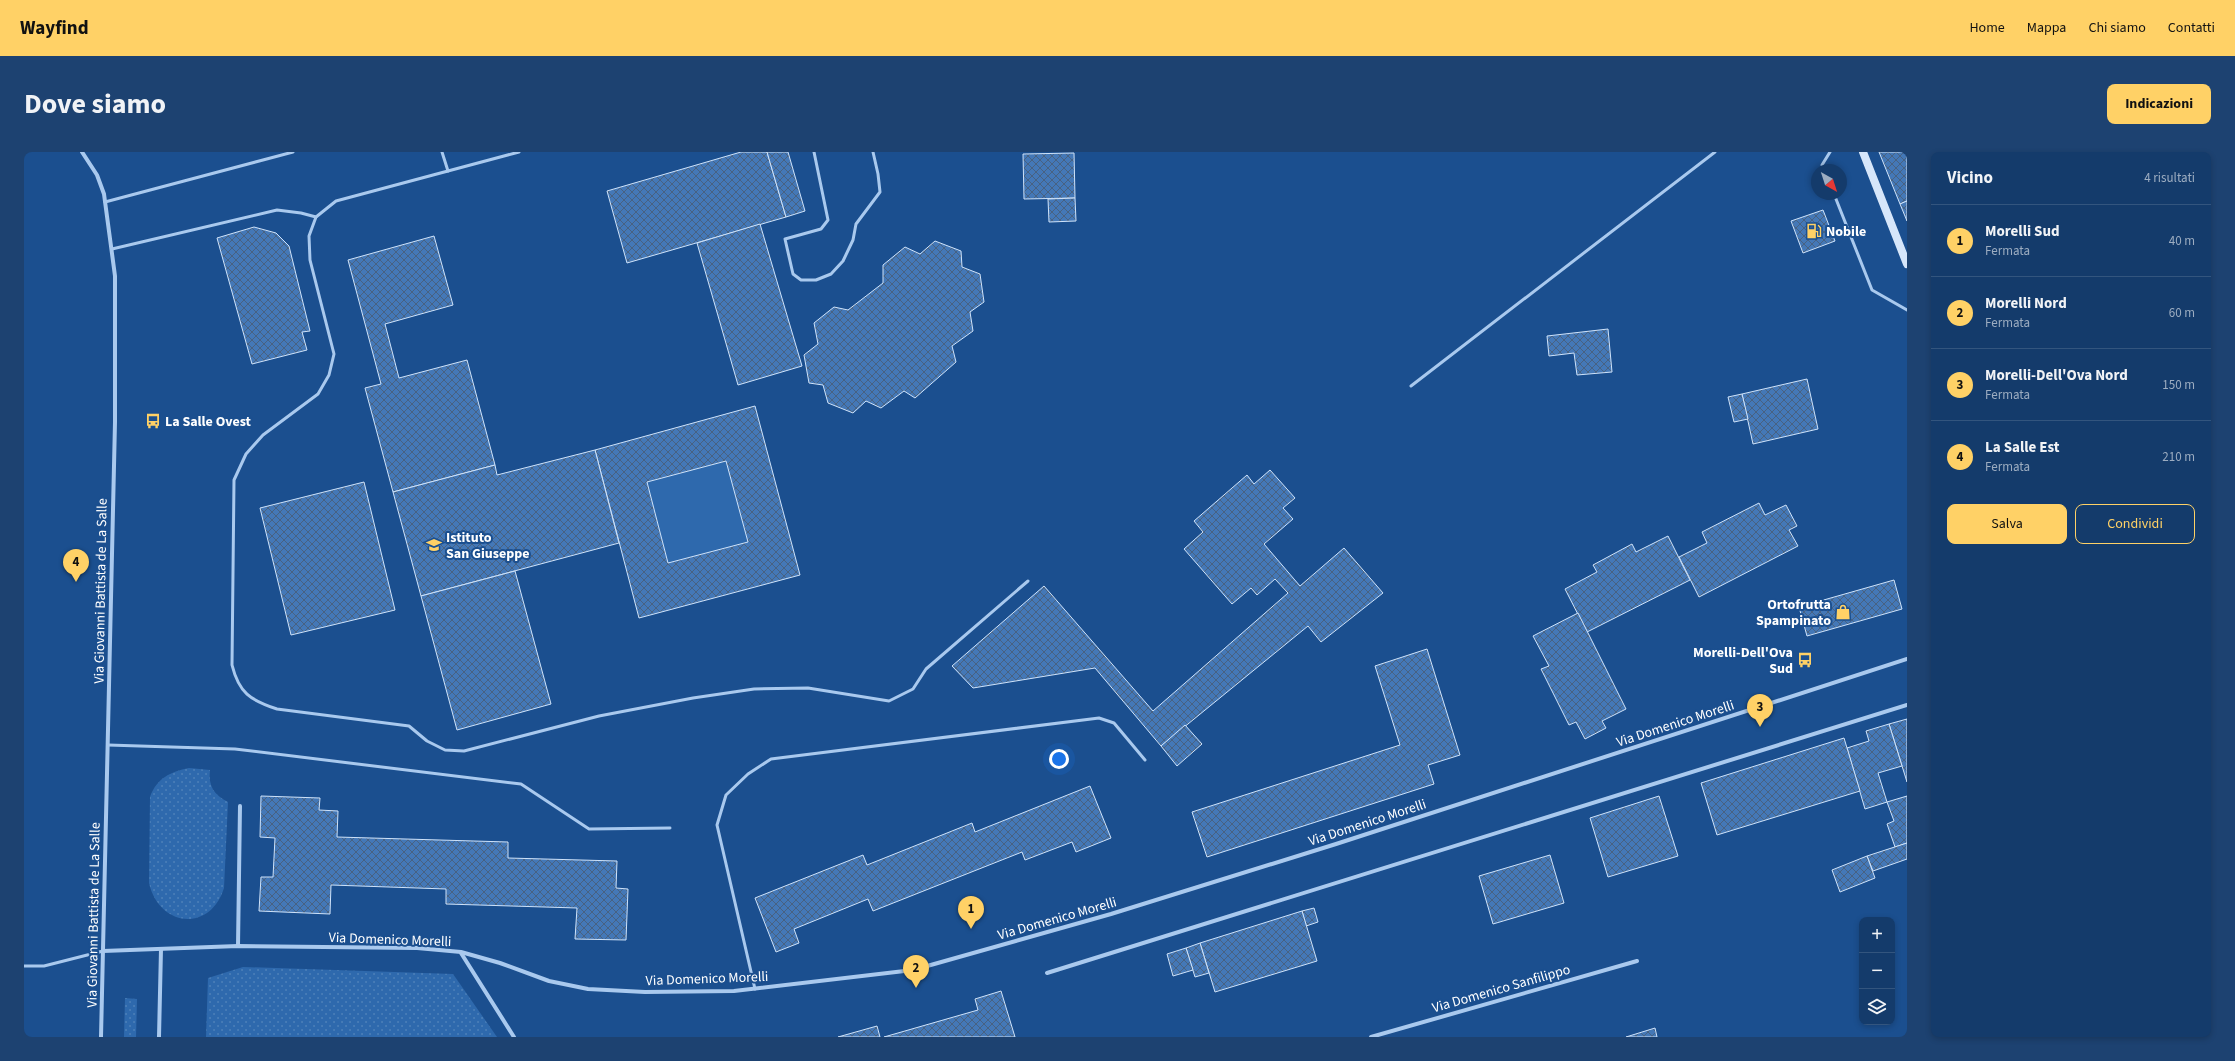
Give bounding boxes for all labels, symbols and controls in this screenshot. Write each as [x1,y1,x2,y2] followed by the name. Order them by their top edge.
[20,15,89,42] text: Wayfind
[1969,18,2005,38] text: Home
[2027,18,2066,38] text: Mappa
[2088,18,2146,38] text: Chi siamo
[2168,18,2215,38] text: Contatti
[24,84,166,124] text: Dove siamo
[2107,84,2211,124] button: Indicazioni
[1811,164,1847,200] north arrow
[1947,166,1993,190] text: Vicino
[2144,169,2195,187] text: 4 risultati
[1985,221,2060,242] text: Morelli Sud
[1805,222,1823,240] fuel station icon: Nobile
[1826,222,1866,242] place label: Nobile
[1957,232,1963,250] text: 1
[2169,232,2195,250] text: 40 m
[1985,242,2030,260] text: Fermata
[1985,293,2067,314] text: Morelli Nord
[1957,304,1963,322] text: 2
[2169,304,2195,322] text: 60 m
[1985,314,2030,332] text: Fermata
[1985,365,2128,386] text: Morelli-Dell'Ova Nord
[1957,376,1963,394] text: 3
[2162,376,2195,394] text: 150 m
[1985,386,2030,404] text: Fermata
[144,412,162,430] bus stop icon: La Salle Ovest
[165,412,252,432] place label: La Salle Ovest
[1985,437,2060,458] text: La Salle Est
[1957,448,1963,466] text: 4
[2162,448,2195,466] text: 210 m
[1985,458,2030,476] text: Fermata
[89,498,113,684] street label: Via Giovanni Battista de La Salle
[1947,504,2067,544] button: Salva
[2075,504,2195,544] button: Condividi
[446,528,529,564] place label: Istituto San Giuseppe
[425,536,443,554] school or university icon: Istituto San Giuseppe
[63,549,89,582] pin: 4
[1756,595,1831,631] place label: Ortofrutta Spampinato
[1834,603,1852,621] shop icon: Ortofrutta Spampinato
[1693,643,1793,679] place label: Morelli-Dell'Ova Sud
[1796,651,1814,669] bus stop icon: Morelli-Dell'Ova Sud
[1747,694,1773,727] pin: 3
[1614,695,1737,752] street label: Via Domenico Morelli
[1049,749,1069,769] your location
[1306,794,1429,851] street label: Via Domenico Morelli
[82,822,106,1008] street label: Via Giovanni Battista de La Salle
[995,892,1119,946] street label: Via Domenico Morelli
[958,896,984,929] pin: 1
[1859,917,1895,1025] map controls
[1859,917,1895,953] button: +
[328,928,452,952] street label: Via Domenico Morelli
[1859,953,1895,989] button: −
[903,955,929,988] pin: 2
[1430,960,1573,1018] street label: Via Domenico Sanfilippo
[645,967,769,991] street label: Via Domenico Morelli
[1859,989,1895,1025] button: layers

